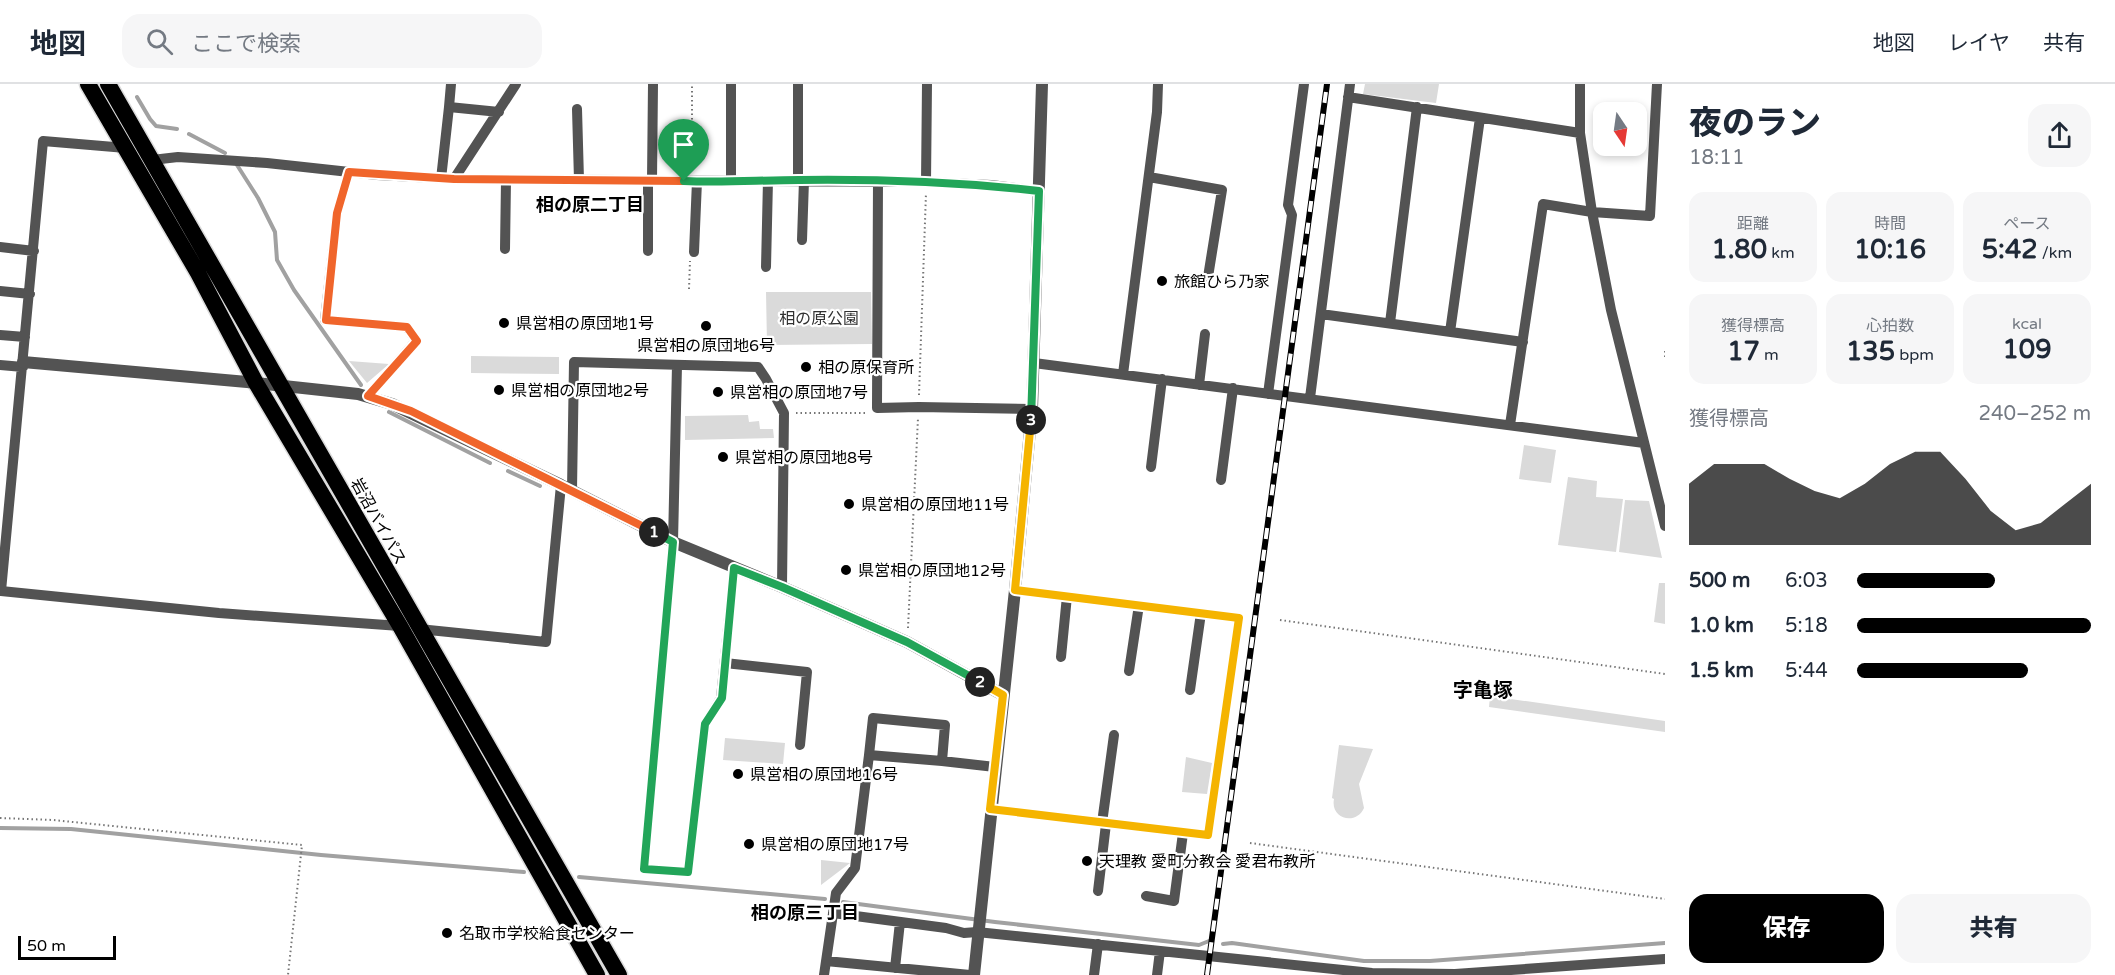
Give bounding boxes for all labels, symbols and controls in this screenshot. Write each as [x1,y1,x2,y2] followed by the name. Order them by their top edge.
[122,14,542,68] search box
[143,25,176,58] icon: search
[30,27,86,61] text: 地図
[191,31,301,57] text: ここで検索
[1873,31,1915,56] text: 地図
[1948,31,2010,56] text: レイヤ
[2043,31,2085,56] text: 共有
[1593,102,1647,156] north arrow
[1593,102,1647,156] map controls
[1689,104,1821,143] text: 夜のラン
[2028,104,2091,167] button: share
[658,119,709,181] pin
[667,128,700,161] icon: arrive
[1689,146,1744,170] text: 18:11
[536,194,644,216] district label: 相の原二丁目
[1737,214,1769,234] text: 距離
[1874,214,1906,234] text: 時間
[2003,214,2051,234] text: ペース
[1711,234,1767,265] text: 1.80
[1854,234,1926,265] text: 10:16
[1982,234,2038,265] text: 5:42
[1767,243,1795,263] text: km
[2038,243,2072,263] text: /km
[1174,272,1270,292] place label: 旅館ひら乃家
[1155,274,1169,288] marker: 旅館ひら乃家
[779,309,859,329] park label: 相の原公園
[516,314,654,334] place label: 県営相の原団地1号
[2012,314,2042,334] text: kcal
[497,316,511,330] marker: 県営相の原団地1号
[1721,316,1785,336] text: 獲得標高
[1866,316,1914,336] text: 心拍数
[699,319,713,333] marker: 県営相の原団地6号
[2003,334,2051,365] text: 109
[637,336,775,356] place label: 県営相の原団地6号
[1727,336,1760,367] text: 17
[1846,336,1895,367] text: 135
[1760,345,1779,365] text: m
[1895,345,1934,365] text: bpm
[818,358,914,378] place label: 相の原保育所
[799,360,813,374] marker: 相の原保育所
[511,381,649,401] place label: 県営相の原団地2号
[492,383,506,397] marker: 県営相の原団地2号
[730,383,868,403] place label: 県営相の原団地7号
[711,385,725,399] marker: 県営相の原団地7号
[1978,402,2091,426] text: 240–252 m
[1016,405,1046,435] pin: 3
[1689,407,1769,431] text: 獲得標高
[1026,410,1036,430] text: 3
[735,448,873,468] place label: 県営相の原団地8号
[716,450,730,464] marker: 県営相の原団地8号
[346,475,410,568] street label: 岩沼バイパス
[861,495,1009,515] place label: 県営相の原団地11号
[842,497,856,511] marker: 県営相の原団地11号
[639,517,669,547] pin: 1
[649,522,659,542] text: 1
[858,561,1006,581] place label: 県営相の原団地12号
[839,563,853,577] marker: 県営相の原団地12号
[1689,569,1750,593] text: 500 m
[1785,569,1828,593] text: 6:03
[1689,614,1754,638] text: 1.0 km
[1785,614,1828,638] text: 5:18
[1689,659,1754,683] text: 1.5 km
[1785,659,1828,683] text: 5:44
[965,667,995,697] pin: 2
[975,672,985,692] text: 2
[1453,679,1513,703] district label: 字亀塚
[750,765,898,785] place label: 県営相の原団地16号
[731,767,745,781] marker: 県営相の原団地16号
[761,835,909,855] place label: 県営相の原団地17号
[742,837,756,851] marker: 県営相の原団地17号
[1099,852,1315,872] place label: 天理教 愛町分教会 愛君布教所
[1080,854,1094,868] marker: 天理教 愛町分教会 愛君布教所
[1689,894,1884,963] button: 保存
[1896,894,2091,963] button: 共有
[751,902,859,924] district label: 相の原三丁目
[459,924,635,944] place label: 名取市学校給食センター
[440,926,454,940] marker: 名取市学校給食センター
[18,933,116,960] scale bar
[27,936,66,956] text: 50 m

